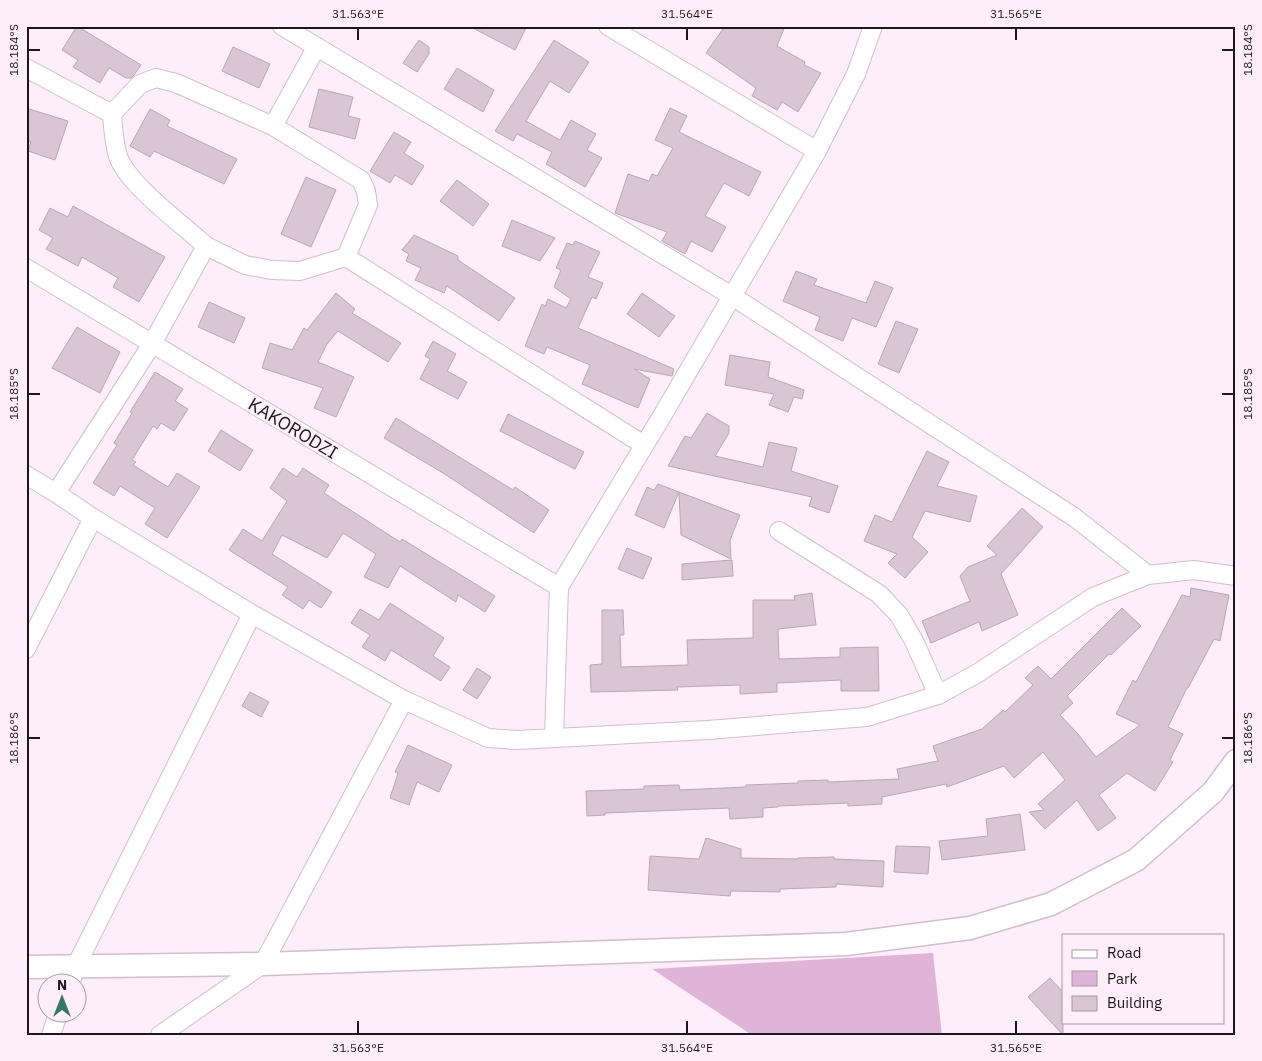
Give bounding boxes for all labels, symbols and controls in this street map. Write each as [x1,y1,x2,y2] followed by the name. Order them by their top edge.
[332,6,384,21] text: 31.563°E
[661,6,713,21] text: 31.564°E
[990,6,1042,21] text: 31.565°E
[6,24,21,76] text: 18.184°S
[1240,24,1255,76] text: 18.184°S
[6,368,21,420] text: 18.185°S
[1240,368,1255,420] text: 18.185°S
[244,392,342,464] street label: KAKORODZI
[6,712,21,764] text: 18.186°S
[1240,712,1255,764] text: 18.186°S
[1062,934,1224,1024] legend
[1107,943,1142,962] text: Road
[1107,969,1137,988] text: Park
[38,974,88,1024] north arrow
[57,976,67,994] text: N
[1107,993,1162,1012] text: Building
[332,1040,384,1055] text: 31.563°E
[661,1040,713,1055] text: 31.564°E
[990,1040,1042,1055] text: 31.565°E

